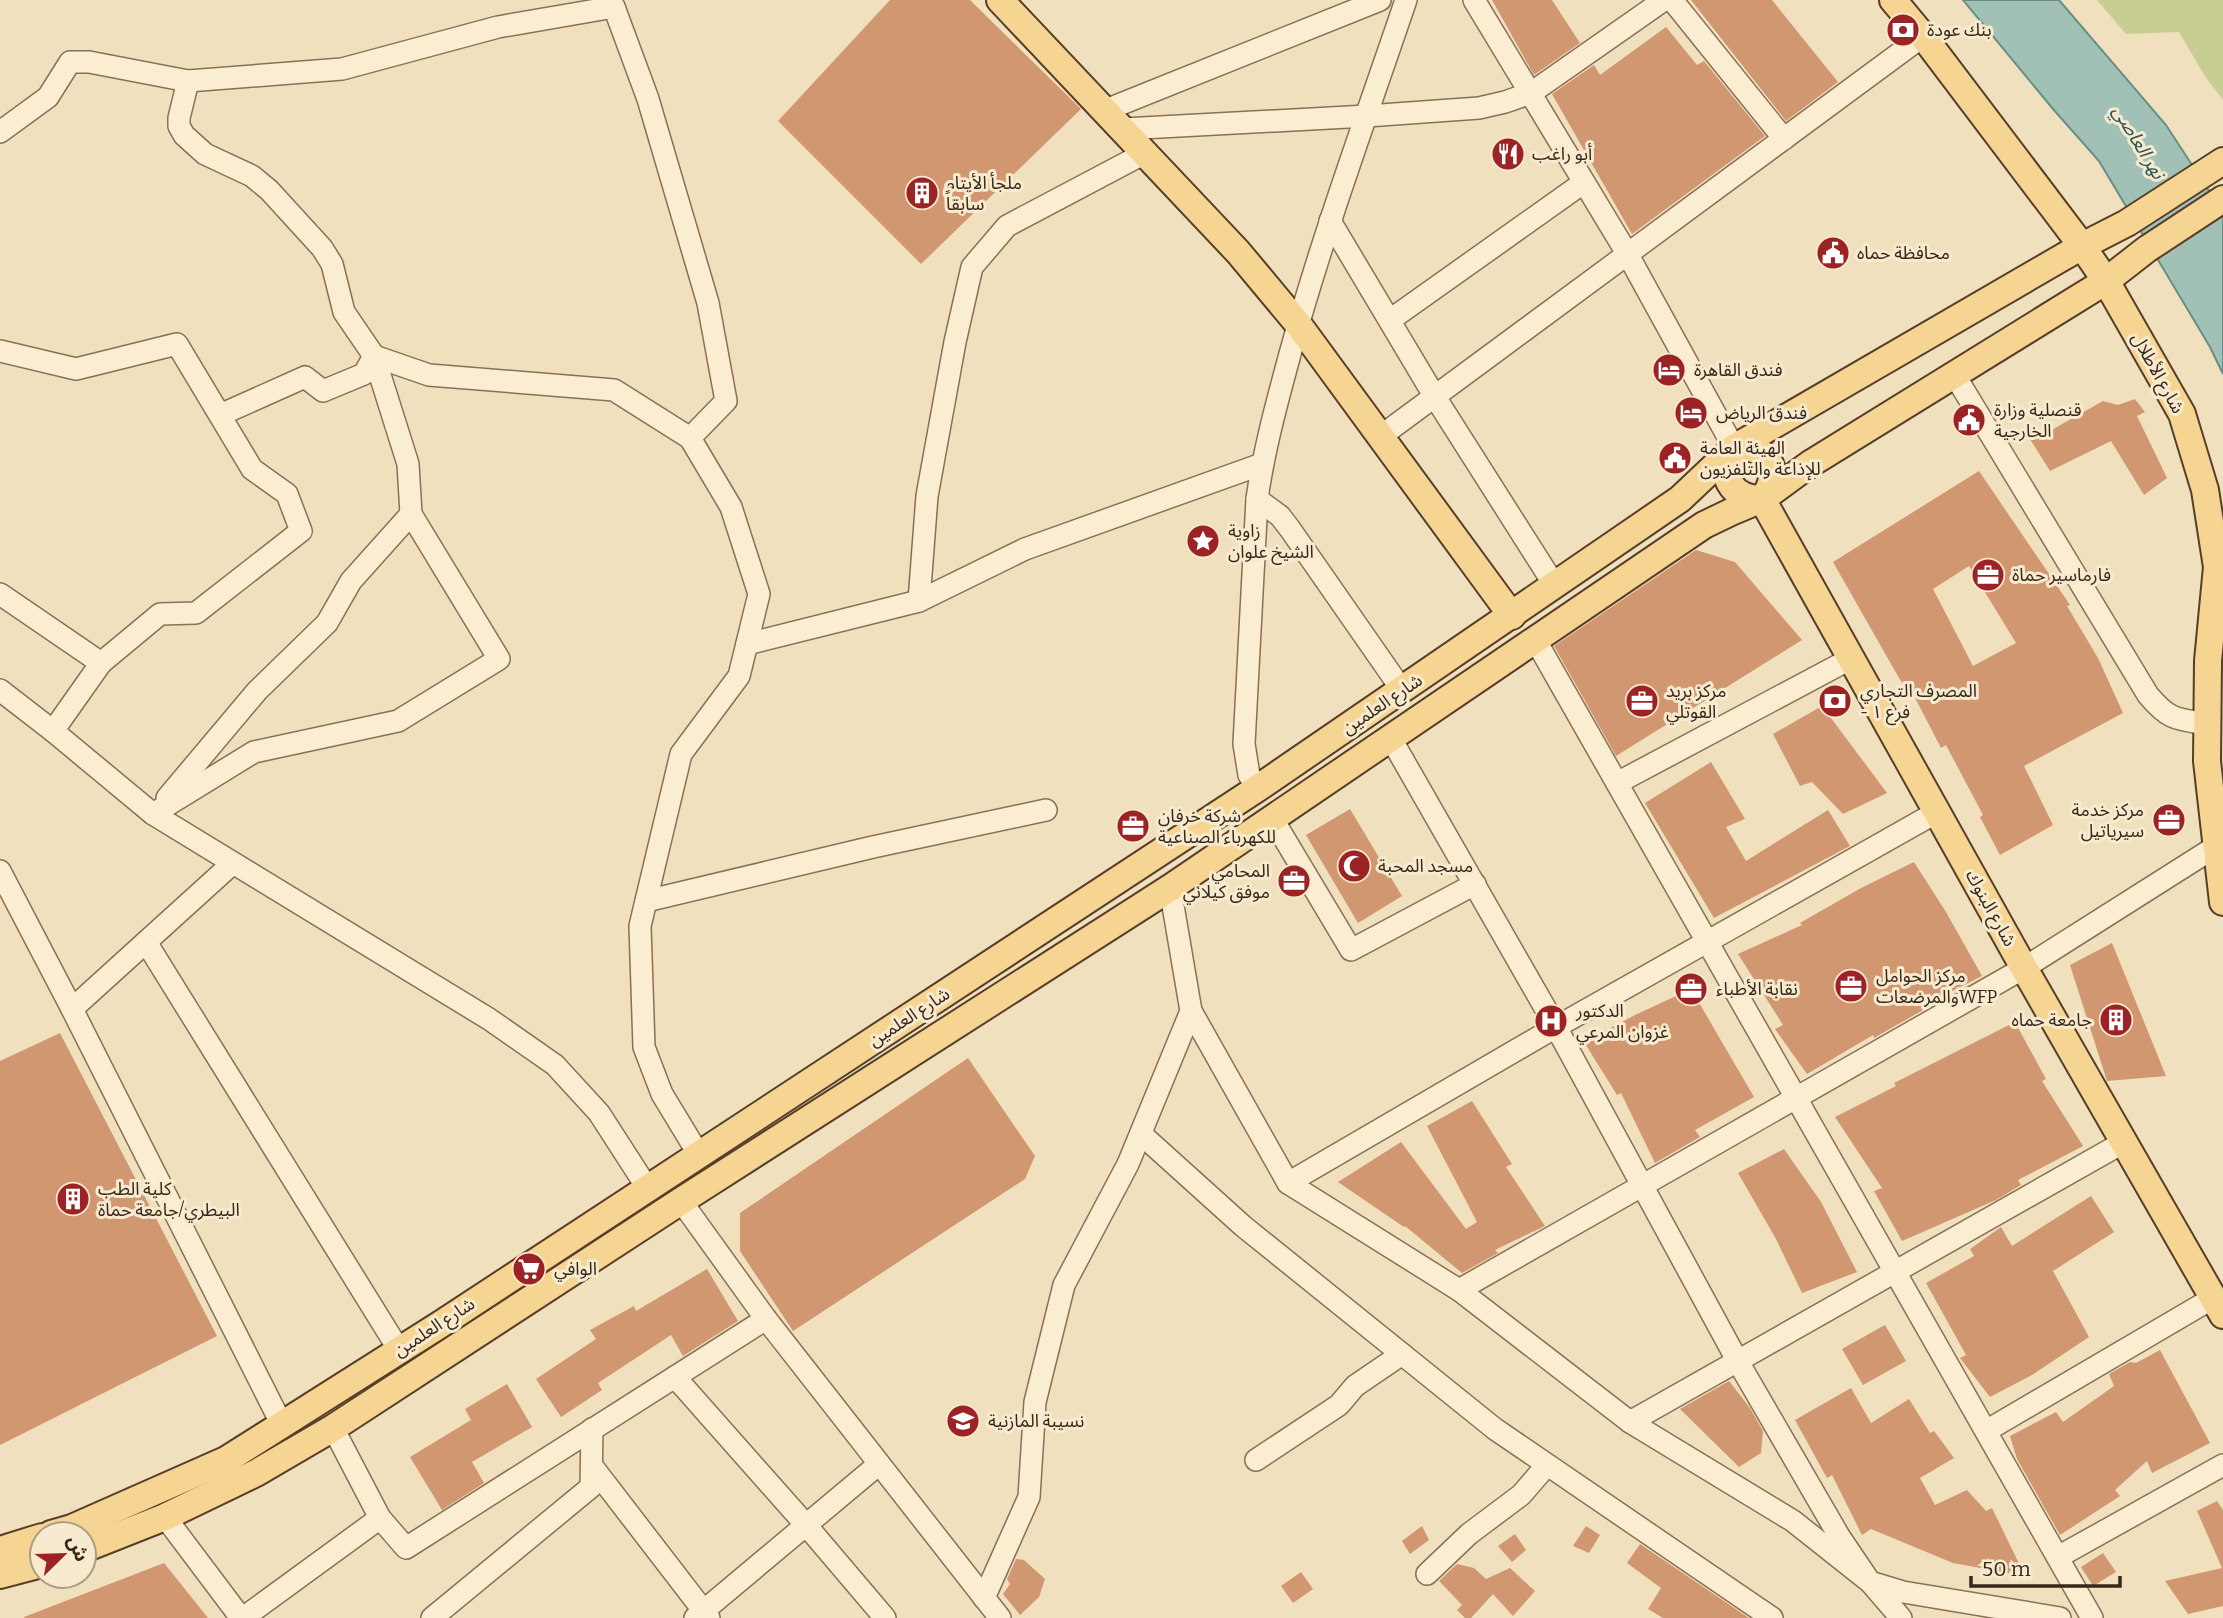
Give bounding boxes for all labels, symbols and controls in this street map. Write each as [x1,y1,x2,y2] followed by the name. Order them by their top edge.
[1884,11,1922,49] bank icon: بنك عودة
[1927,19,1992,41] place label: بنك عودة
[2105,101,2171,186] water label: نهر العاصي
[1489,135,1527,173] restaurant icon: أبو راغب
[1532,143,1592,165] place label: أبو راغب
[945,172,1022,215] place label: ملجأ الأيتام سابقاً
[903,174,941,212] building icon: ملجأ الأيتام سابقاً
[1814,234,1852,272] public building icon: محافظة حماه
[1857,242,1950,264] place label: محافظة حماه
[2124,329,2189,419] street label: شارع الأطلال
[1650,351,1688,389] hotel icon: فندق القاهرة
[1694,359,1782,381] place label: فندق القاهرة
[1672,394,1710,432] hotel icon: فندق الرياض
[1994,399,2081,442] place label: قنصلية وزارة الخارجية
[1950,401,1988,439] public building icon: قنصلية وزارة الخارجية
[1716,402,1807,424] place label: فندق الرياض
[1700,437,1821,481] place label: الهيئة العامة للإذاعة والتلفزيون
[1656,439,1694,477] public building icon: الهيئة العامة للإذاعة والتلفزيون
[1228,520,1314,565] place label: زاوية الشيخ علوان
[1184,522,1222,560] place icon: زاوية الشيخ علوان
[1969,556,2007,594] office icon: فارماسير حماة
[2012,564,2111,586] place label: فارماسير حماة
[1337,669,1428,742] street label: شارع العلمين
[1666,680,1726,725] place label: مركز بريد القوتلي
[1860,680,1977,726] place label: المصرف التجاري - فرع ١
[1623,682,1661,720] office icon: مركز بريد القوتلي
[1816,682,1854,720] bank icon: المصرف التجاري - فرع ١
[2072,799,2144,842] place label: مركز خدمة سيرياتيل
[2150,801,2188,839] office icon: مركز خدمة سيرياتيل
[1158,805,1276,848] place label: شركة خرفان للكهرباء الصناعية
[1114,807,1152,845] office icon: شركة خرفان للكهرباء الصناعية
[1335,847,1373,885] mosque icon: مسجد المحبة
[1378,855,1473,877] place label: مسجد المحبة
[1183,860,1270,905] place label: المحامي موفق كيلاني
[1275,862,1313,900] office icon: المحامي موفق كيلاني
[1958,866,2021,952] street label: شارع البنوك
[1876,965,1997,1008] place label: مركز الحوامل والمرضعاتWFP
[1832,967,1870,1005] office icon: مركز الحوامل والمرضعاتWFP
[1672,970,1710,1008] office icon: نقابة الأطباء
[1716,978,1798,1000] place label: نقابة الأطباء
[864,983,955,1054] street label: شارع العلمين
[1575,1000,1669,1045] place label: الدكتور غزوان المرعي
[2097,1001,2135,1039] building icon: جامعة حماه
[1532,1002,1570,1040] hospital icon: الدكتور غزوان المرعي
[2011,1009,2092,1031] place label: جامعة حماه
[98,1178,240,1223] place label: كلية الطب البيطري/جامعة حماة
[54,1180,92,1218] building icon: كلية الطب البيطري/جامعة حماة
[510,1250,548,1288] supermarket icon: الوافي
[554,1258,597,1282] place label: الوافي
[389,1293,480,1364] street label: شارع العلمين
[944,1402,982,1440] school or university icon: نسيبة المازنية
[988,1410,1084,1432] place label: نسيبة المازنية
[28,1520,98,1590] north arrow
[63,1532,94,1565] text: ش
[1971,1544,2120,1588] scale bar
[1982,1556,2031,1582] text: 50 m

